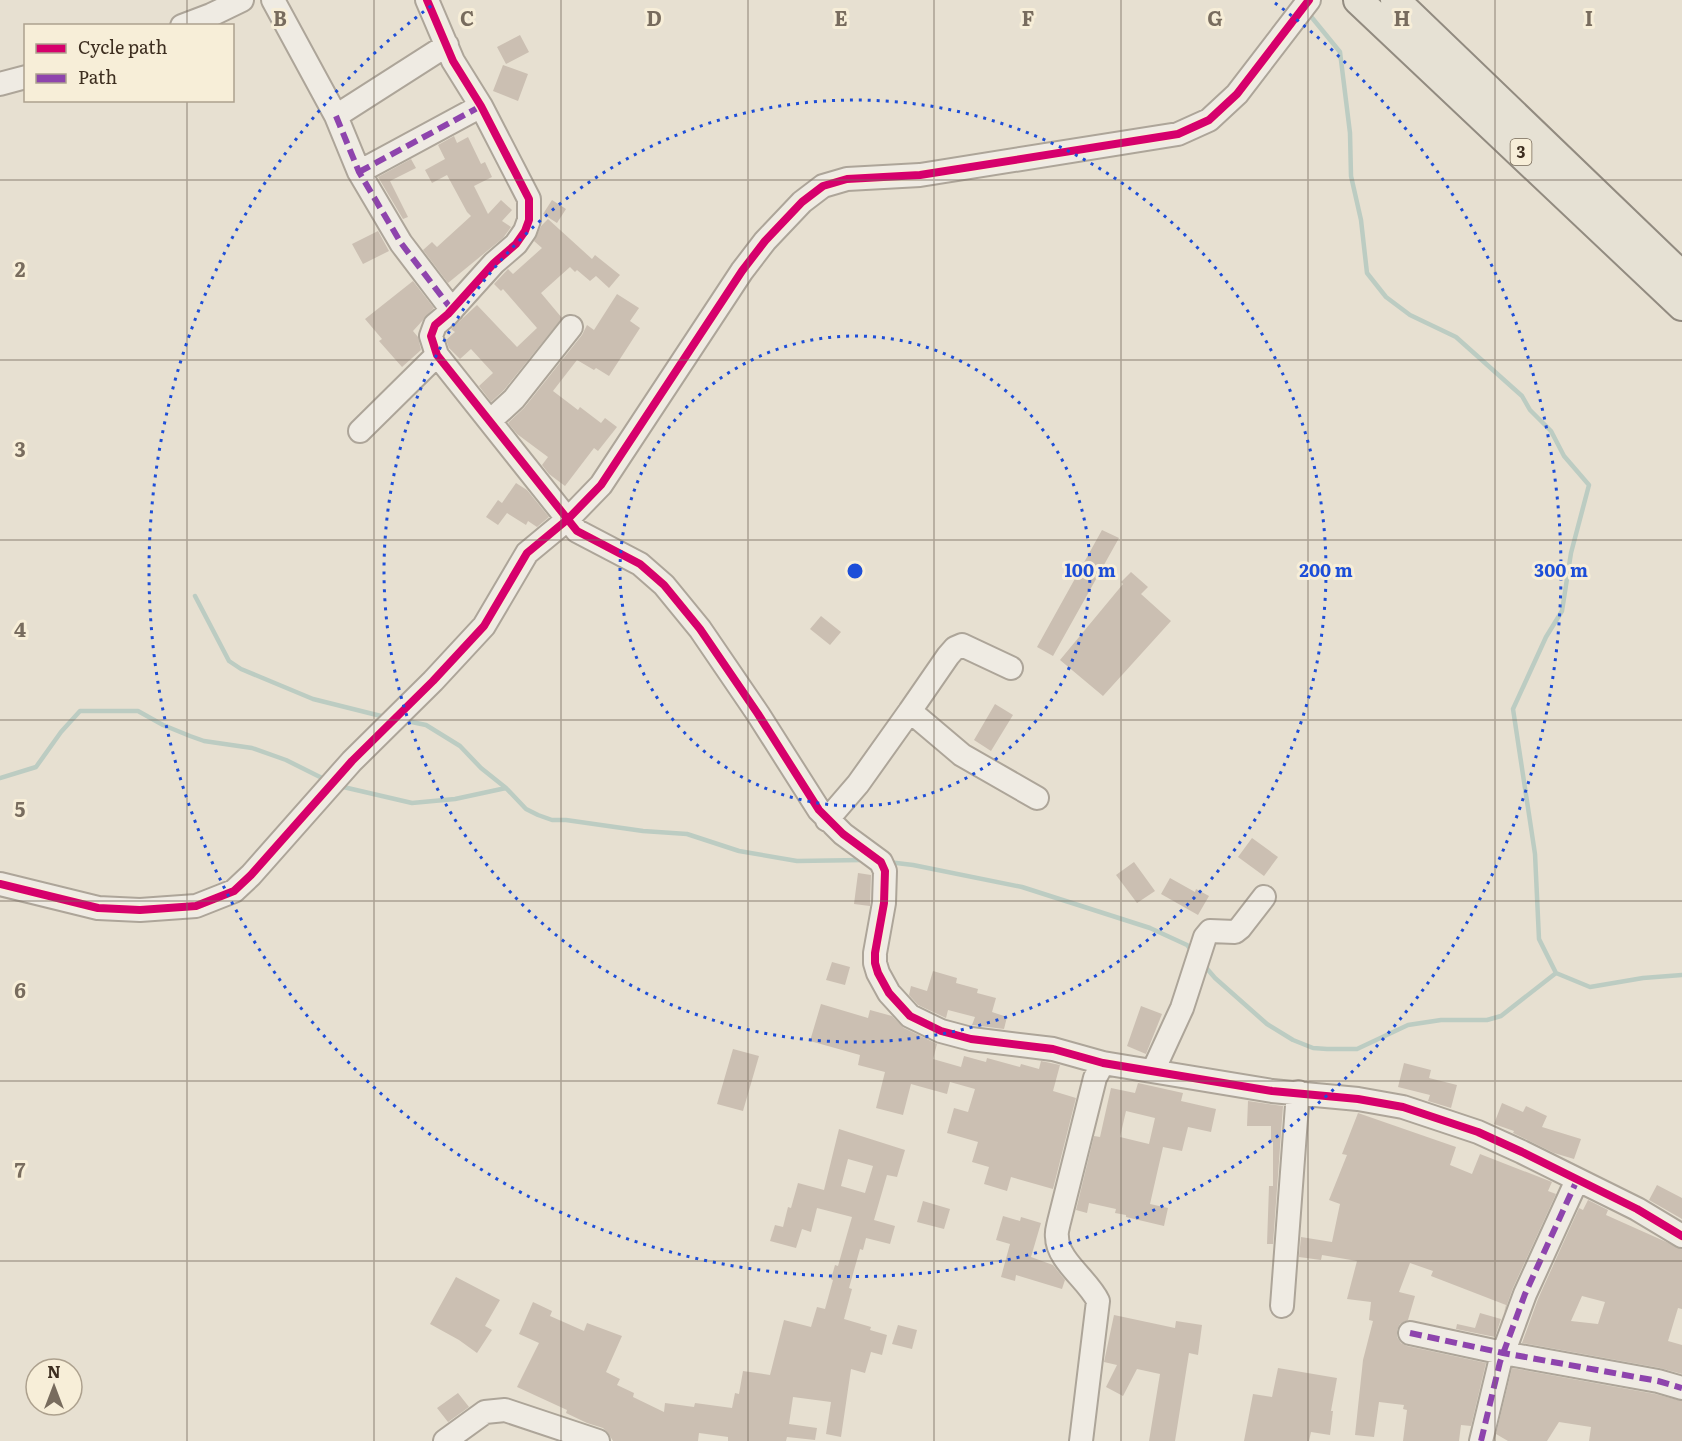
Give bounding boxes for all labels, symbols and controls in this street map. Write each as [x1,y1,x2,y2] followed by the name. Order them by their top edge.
[273,2,287,32] text: B
[460,2,474,32] text: C
[646,2,662,32] text: D
[834,2,848,32] text: E
[1022,2,1035,32] text: F
[1207,2,1223,32] text: G
[1394,2,1410,32] text: H
[1585,2,1593,32] text: I
[24,24,234,102] legend
[78,33,167,60] text: Cycle path
[78,63,117,90] text: Path
[1510,139,1532,165] road number: 3
[15,253,26,283] text: 2
[14,433,26,463] text: 3
[1064,556,1116,583] text: 100 m
[1299,556,1353,583] text: 200 m
[1534,556,1588,583] text: 300 m
[845,561,865,581] centre of rings
[14,613,26,643] text: 4
[15,793,26,823] text: 5
[14,974,26,1004] text: 6
[15,1154,26,1184] text: 7
[24,1357,84,1417] north arrow
[47,1359,61,1383] text: N

